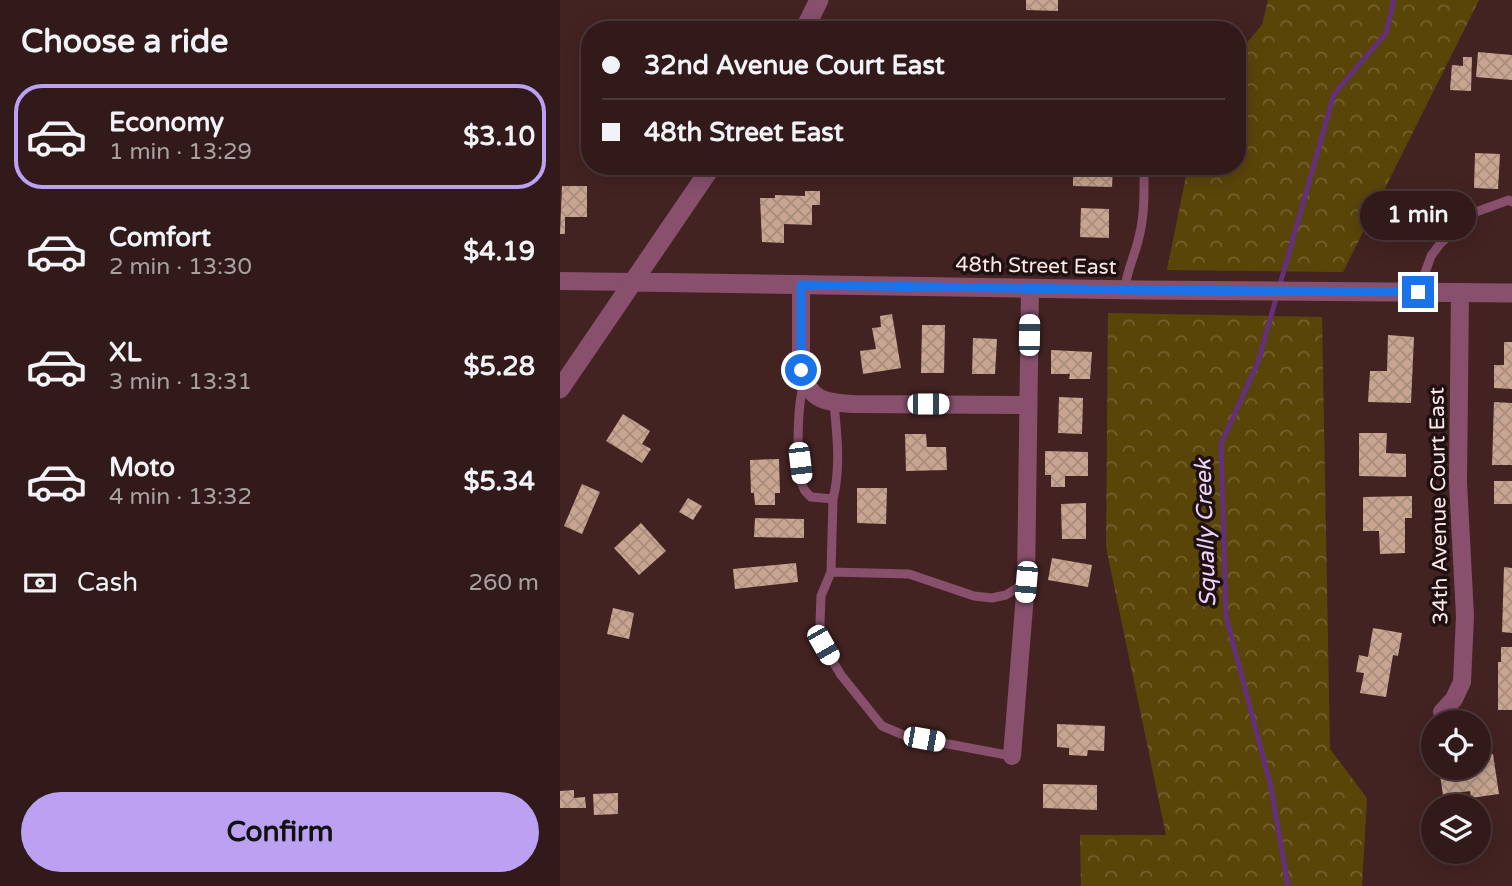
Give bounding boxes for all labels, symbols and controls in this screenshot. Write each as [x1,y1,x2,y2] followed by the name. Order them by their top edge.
[21,23,228,61] text: Choose a ride
[644,50,945,81] text: 32nd Avenue Court East
[25,105,88,168] icon: car
[109,107,224,138] text: Economy
[644,117,844,148] text: 48th Street East
[463,121,535,152] text: $3.10
[109,138,252,166] text: 1 min · 13:29
[1360,190,1476,240] callout: 1 min
[1387,201,1449,229] text: 1 min
[25,220,88,283] icon: car
[109,222,211,253] text: Comfort
[463,236,535,267] text: $4.19
[955,252,1117,280] street label: 48th Street East
[109,253,252,281] text: 2 min · 13:30
[1402,276,1434,308] route end
[1019,314,1040,356] car
[25,335,88,398] icon: car
[109,337,141,368] text: XL
[463,351,535,382] text: $5.28
[785,354,817,386] route start
[109,368,252,396] text: 3 min · 13:31
[1424,387,1454,625] street label: 34th Avenue Court East
[908,394,950,415] car
[788,441,813,485] car
[25,450,88,513] icon: car
[109,452,175,483] text: Moto
[1189,457,1223,608] water label: Squally Creek
[463,466,535,497] text: $5.34
[109,483,252,511] text: 4 min · 13:32
[1014,560,1039,604] car
[21,564,59,602] icon: cash
[77,567,138,598] text: Cash
[469,569,539,597] text: 260 m
[804,622,843,668] car
[1421,710,1491,864] map controls
[1421,710,1491,780] button: locate
[902,725,947,753] car
[21,792,539,872] button: Confirm
[1421,794,1491,864] button: layers

